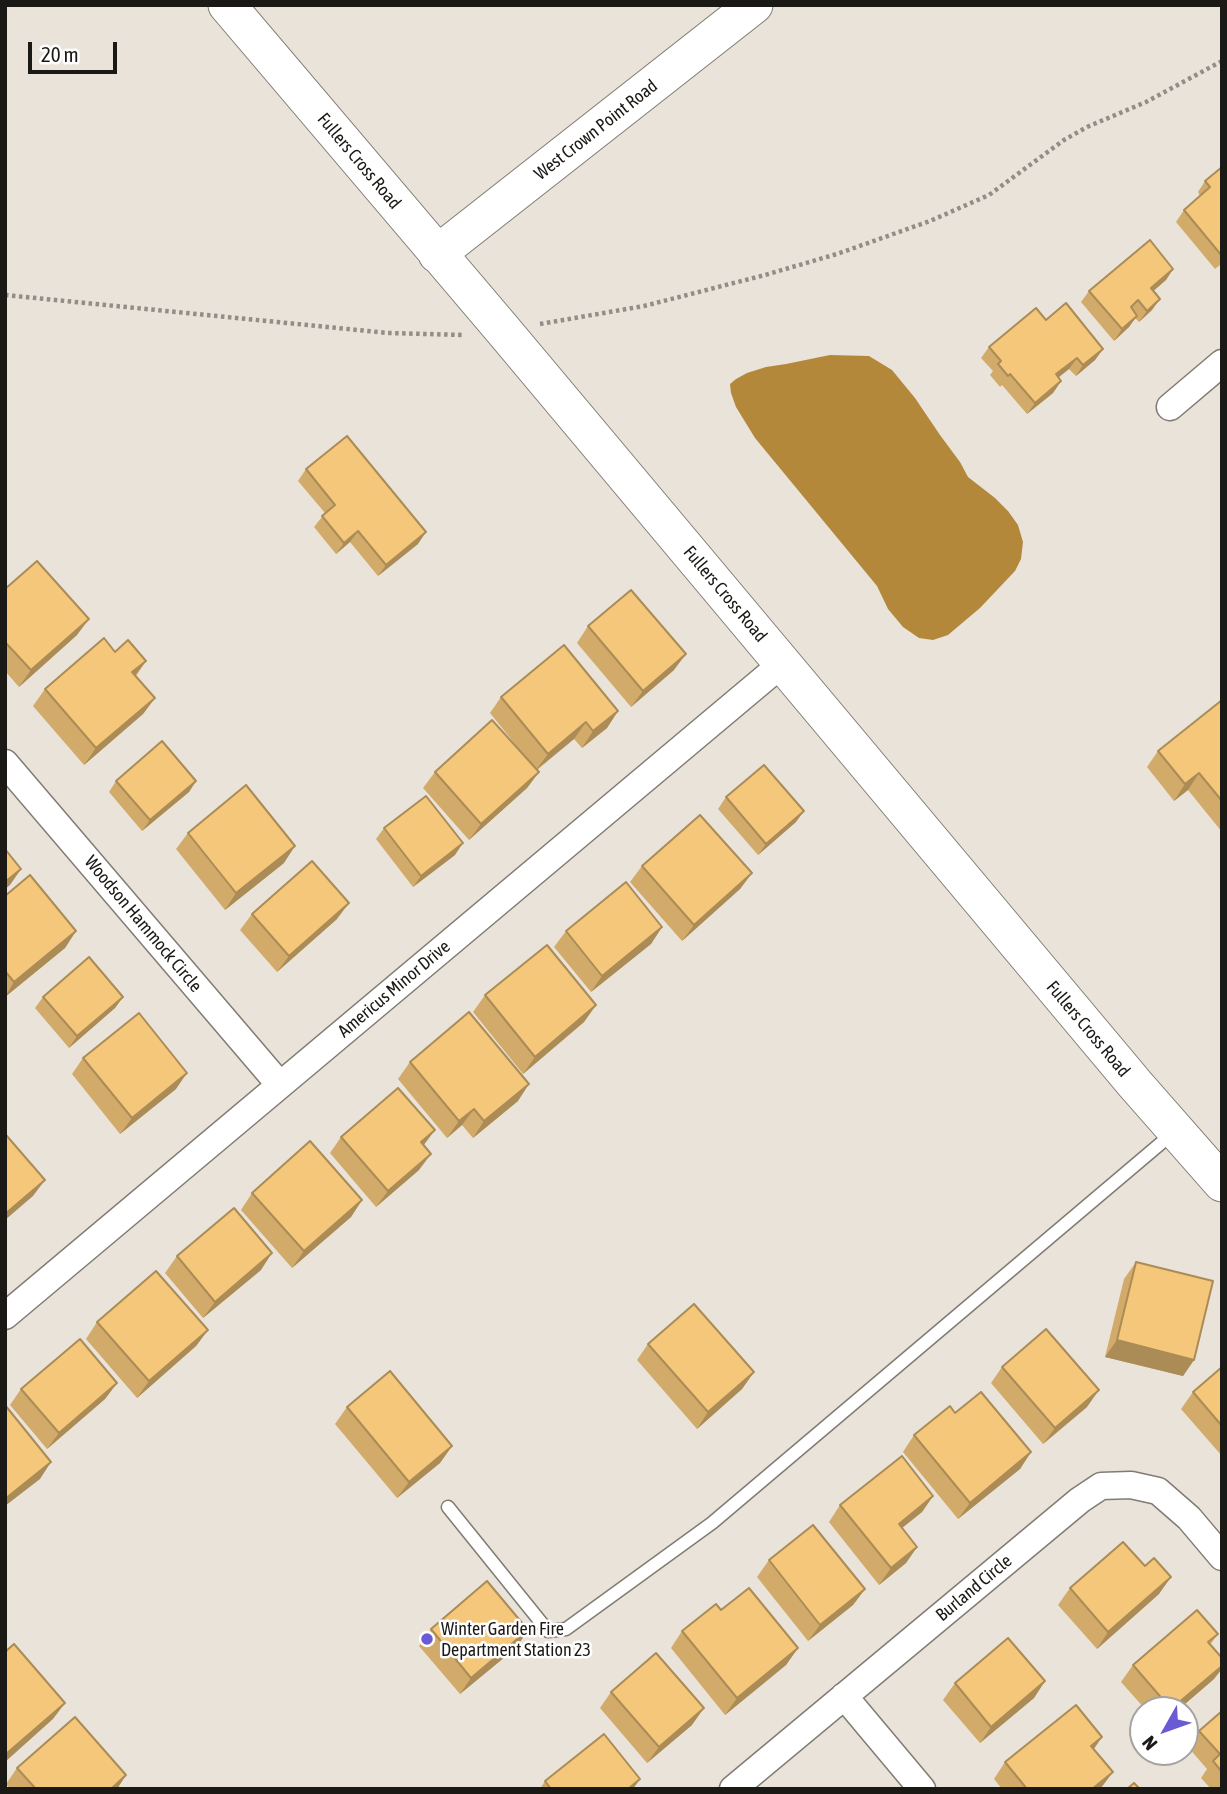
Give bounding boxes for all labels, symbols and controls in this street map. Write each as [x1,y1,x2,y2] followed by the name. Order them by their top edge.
[32,28,121,72] scale bar
[41,42,79,66] text: 20 m
[530,75,662,185] street label: West Crown Point Road
[313,109,405,213] street label: Fullers Cross Road
[679,542,771,646] street label: Fullers Cross Road
[80,851,206,997] street label: Woodson Hammock Circle
[334,936,454,1042] street label: Americus Minor Drive
[1042,977,1134,1081] street label: Fullers Cross Road
[932,1550,1016,1626] street label: Burland Circle
[441,1618,591,1660] place label: Winter Garden Fire Department Station 23
[419,1631,435,1647] marker: Winter Garden Fire Department Station 23
[1129,1696,1199,1766] north arrow
[1137,1732,1161,1755] text: N

